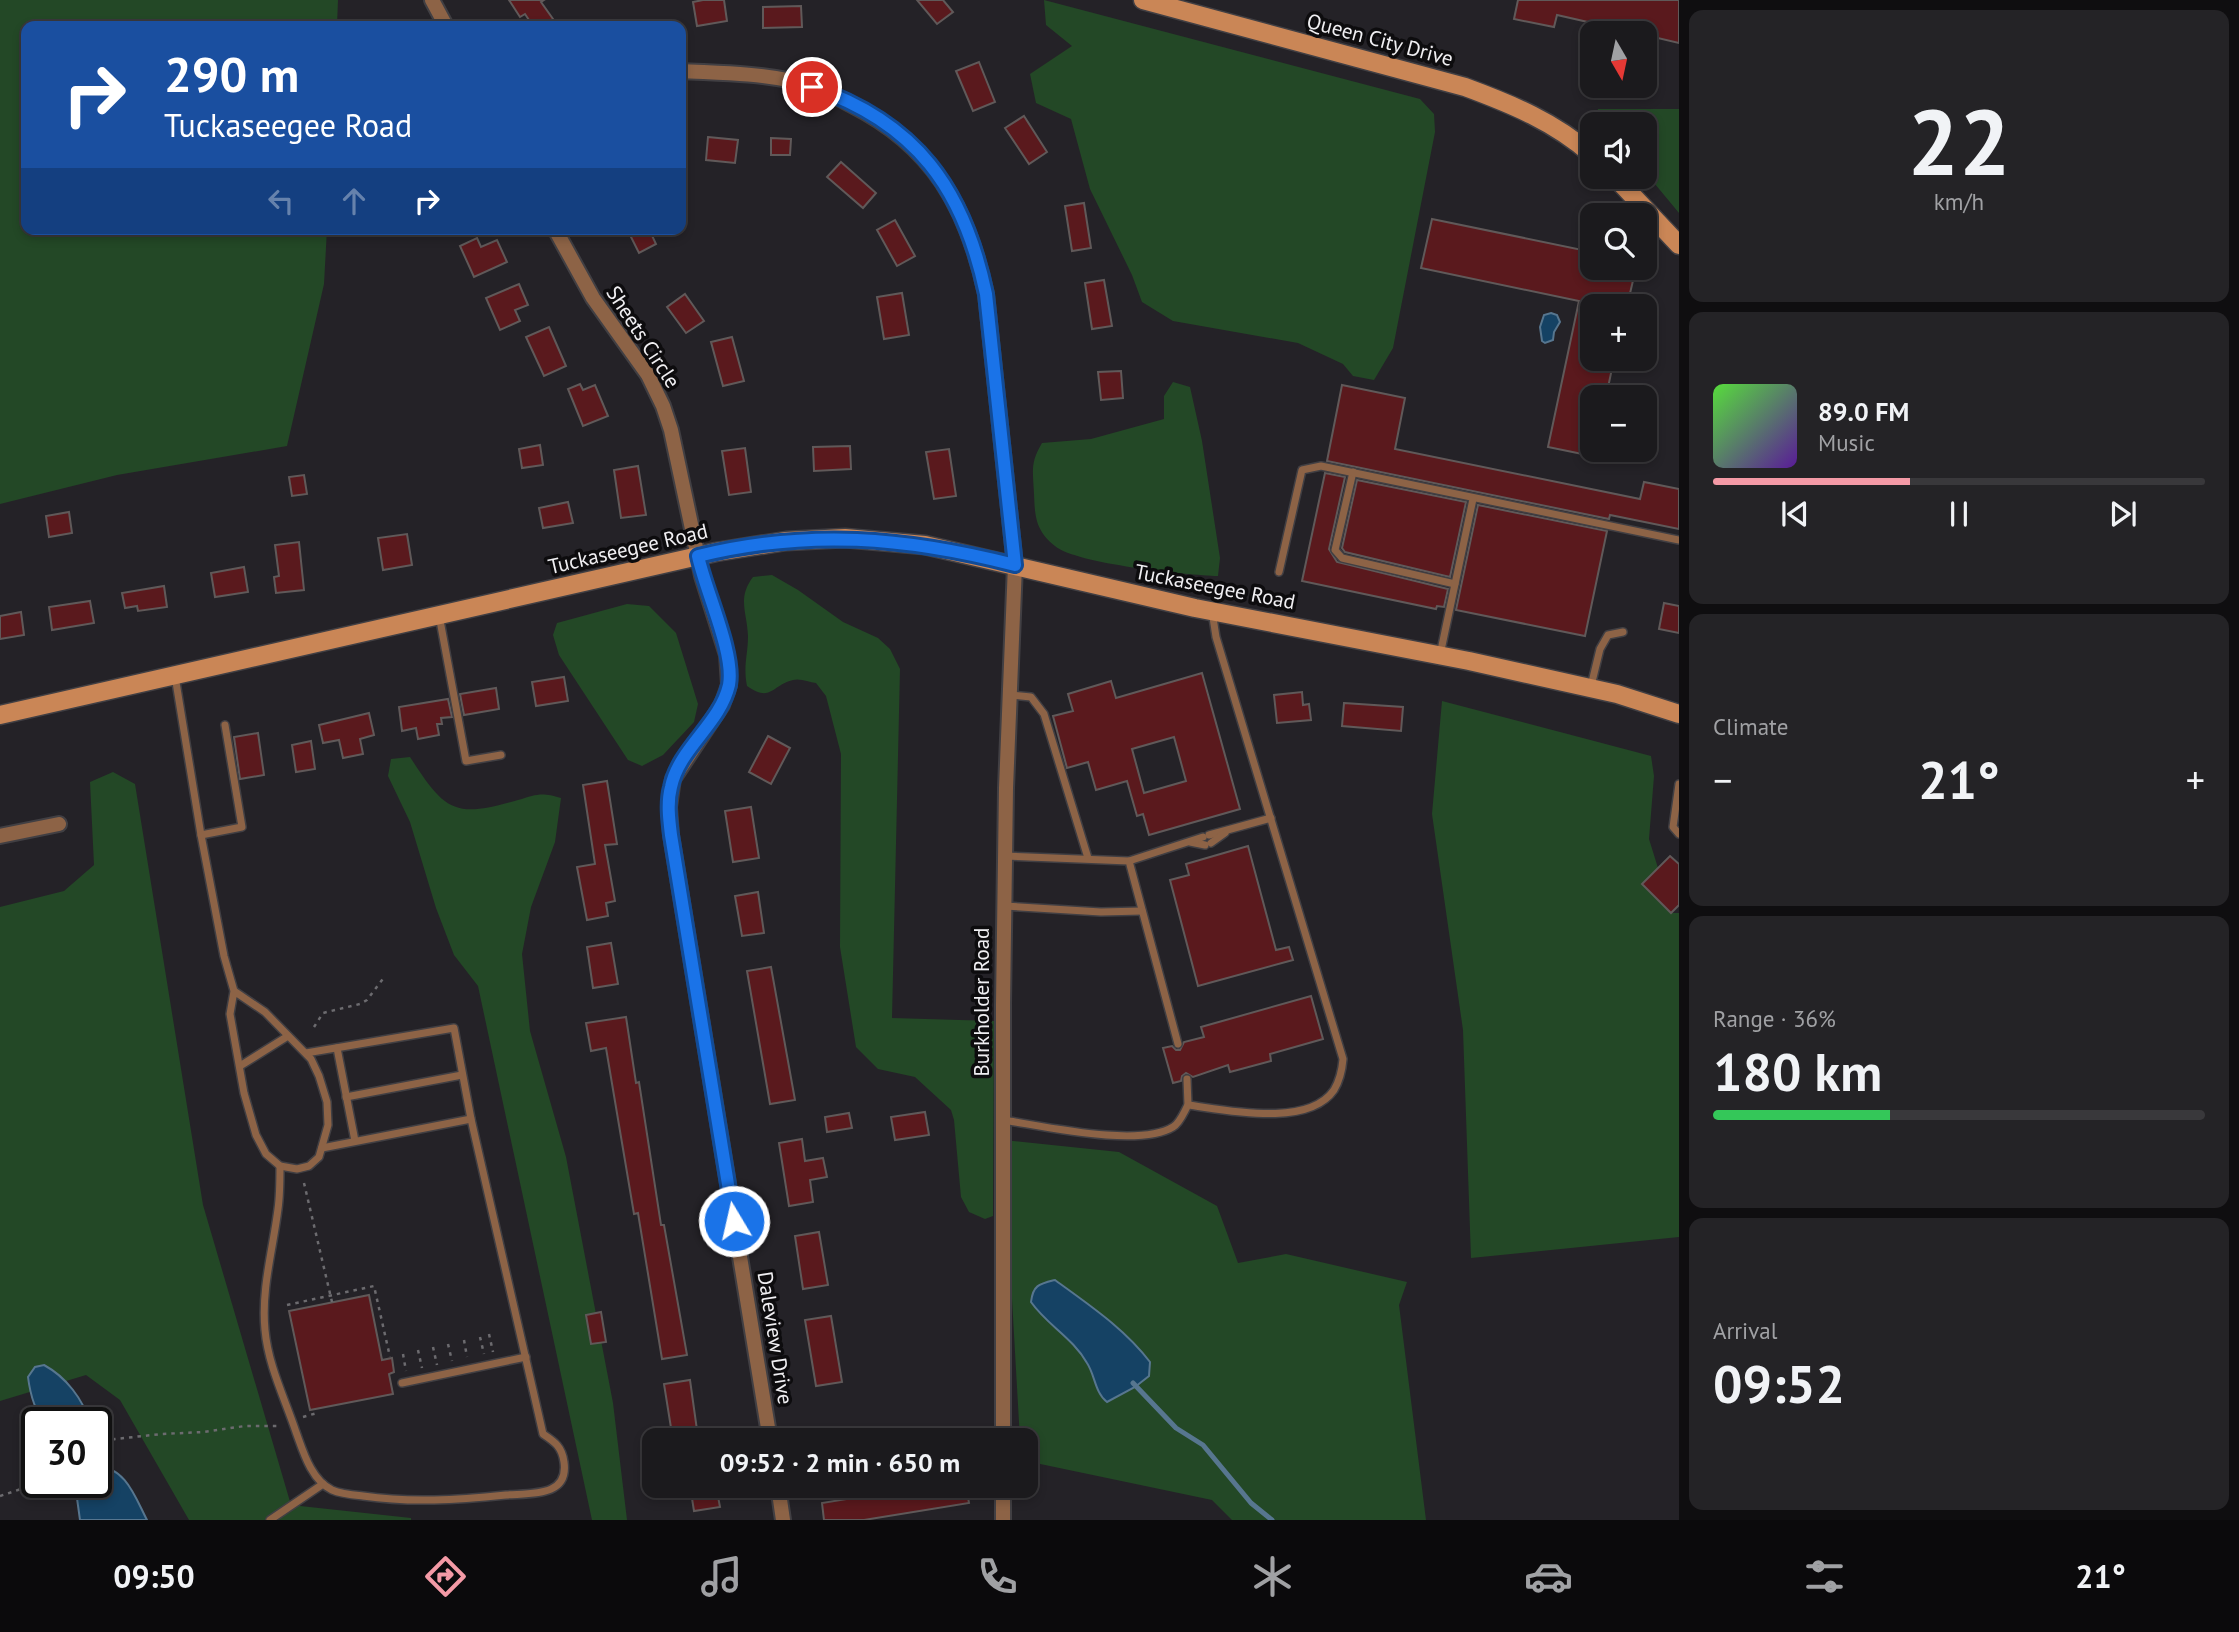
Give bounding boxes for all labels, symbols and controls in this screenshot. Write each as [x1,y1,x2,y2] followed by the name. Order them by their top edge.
[1304,7,1456,72] street label: Queen City Drive
[1580,21,1657,98] north arrow
[1580,21,1657,462] map controls
[164,42,299,106] text: 290 m
[49,49,140,140] icon: right
[782,57,842,117] pin
[793,68,831,106] icon: arrive
[1907,82,2011,200] text: 22
[164,104,412,146] text: Tuckaseegee Road
[1580,112,1657,189] button: sound
[262,182,300,220] icon: left
[335,182,373,220] icon: ahead
[408,182,446,220] icon: right
[1934,187,1984,216] text: km/h
[1580,203,1657,280] button: search
[600,281,686,393] street label: Sheets Circle
[1580,294,1657,371] button: +
[1580,385,1657,462] button: −
[1818,395,1909,428] text: 89.0 FM
[1818,428,1875,457] text: Music
[1776,495,1814,533] icon: previous
[1940,495,1978,533] icon: pause
[2104,495,2142,533] icon: next
[545,517,710,580] street label: Tuckaseegee Road
[1133,558,1298,615] street label: Tuckaseegee Road
[1713,712,1788,741] text: Climate
[1918,746,2000,813] text: 21°
[1713,755,1732,804] text: −
[2186,755,2205,804] text: +
[968,928,995,1076] street label: Burkholder Road
[1713,1004,1836,1033] text: Range · 36%
[1713,1038,1882,1105] text: 180 km
[697,1184,771,1258] position arrow
[752,1269,799,1406] street label: Daleview Drive
[1713,1316,1777,1345] text: Arrival
[1713,1350,1845,1417] text: 09:52
[21,1407,112,1498] speed limit sign: 30
[720,1446,960,1479] text: 09:52 · 2 min · 650 m
[421,1552,470,1601] icon: directions
[697,1552,746,1601] icon: music
[973,1552,1022,1601] icon: phone
[1248,1552,1297,1601] icon: climate
[1524,1552,1573,1601] icon: car
[1800,1552,1849,1601] icon: filters
[113,1555,195,1597] text: 09:50
[2075,1555,2126,1597] text: 21°

